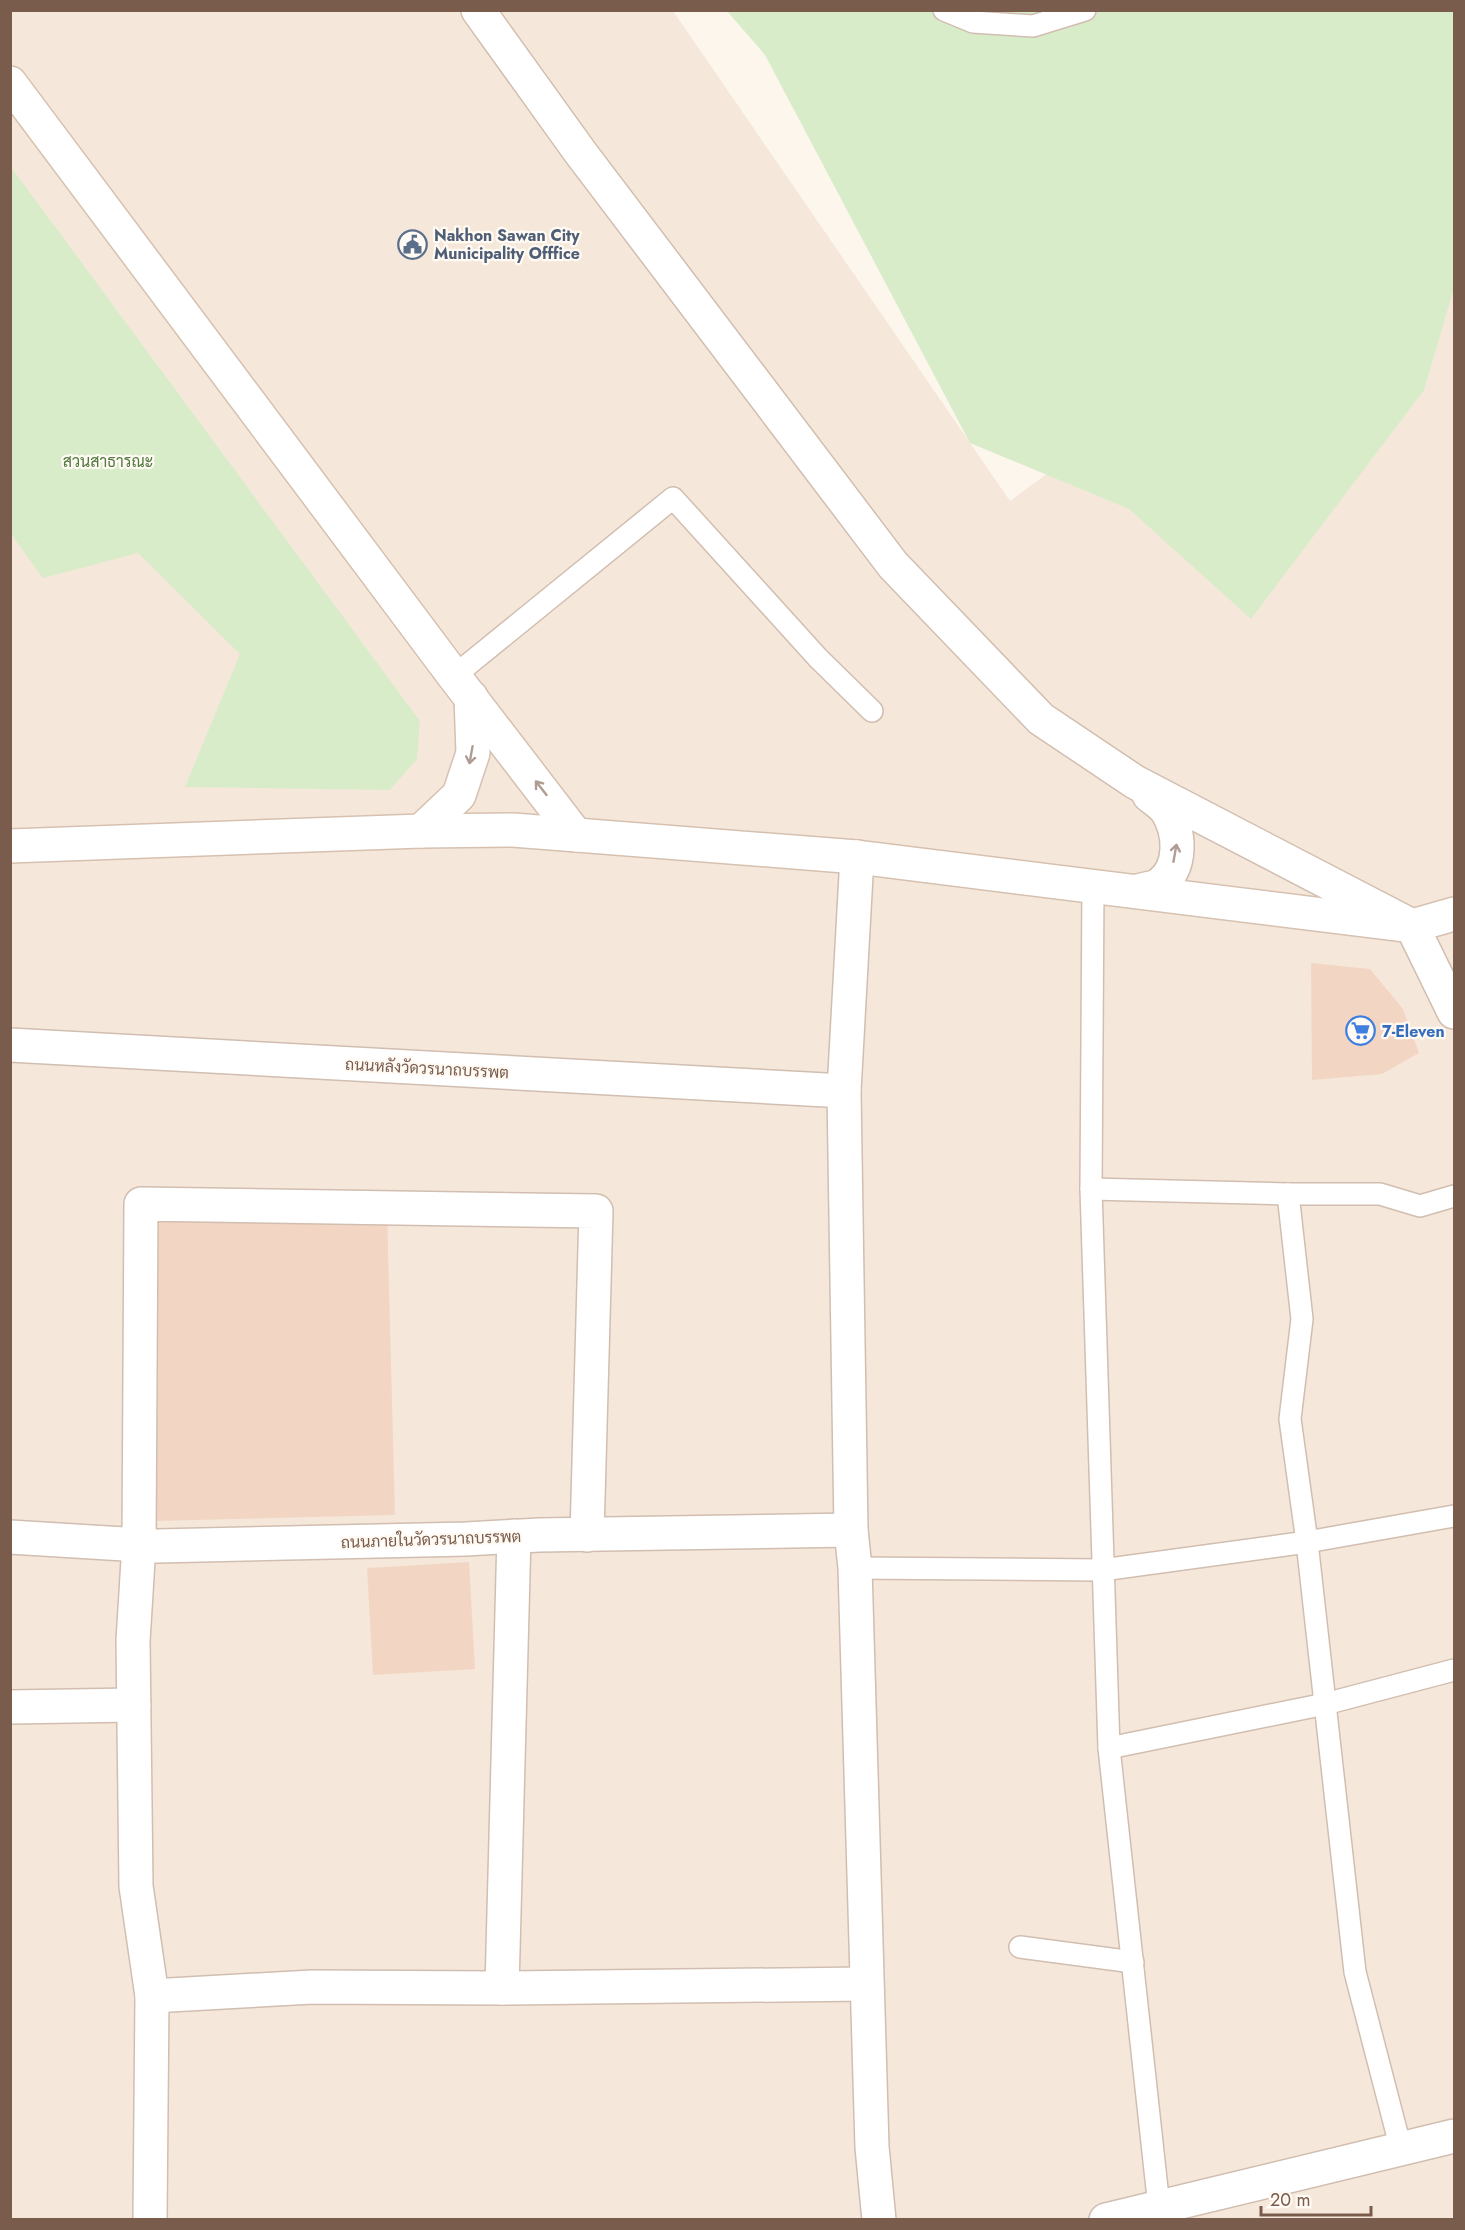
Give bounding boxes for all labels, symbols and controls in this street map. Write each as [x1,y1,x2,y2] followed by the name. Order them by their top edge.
[434,224,580,265] place label: Nakhon Sawan City Municipality Offfice
[397,228,429,260] public building icon: Nakhon Sawan City Municipality Offfice
[63,450,153,473] park label: สวนสาธารณะ
[465,744,476,764] one-way arrow
[534,780,547,796] one-way arrow
[1170,844,1181,864] one-way arrow
[1345,1015,1377,1047] supermarket icon: 7-Eleven
[1382,1020,1445,1043] place label: 7-Eleven
[344,1053,510,1084] street label: ถนนหลังวัดวรนาถบรรพต
[340,1525,522,1554] street label: ถนนภายในวัดวรนาถบรรพต
[1261,2179,1370,2217] scale bar
[1270,2187,1310,2213] text: 20 m

